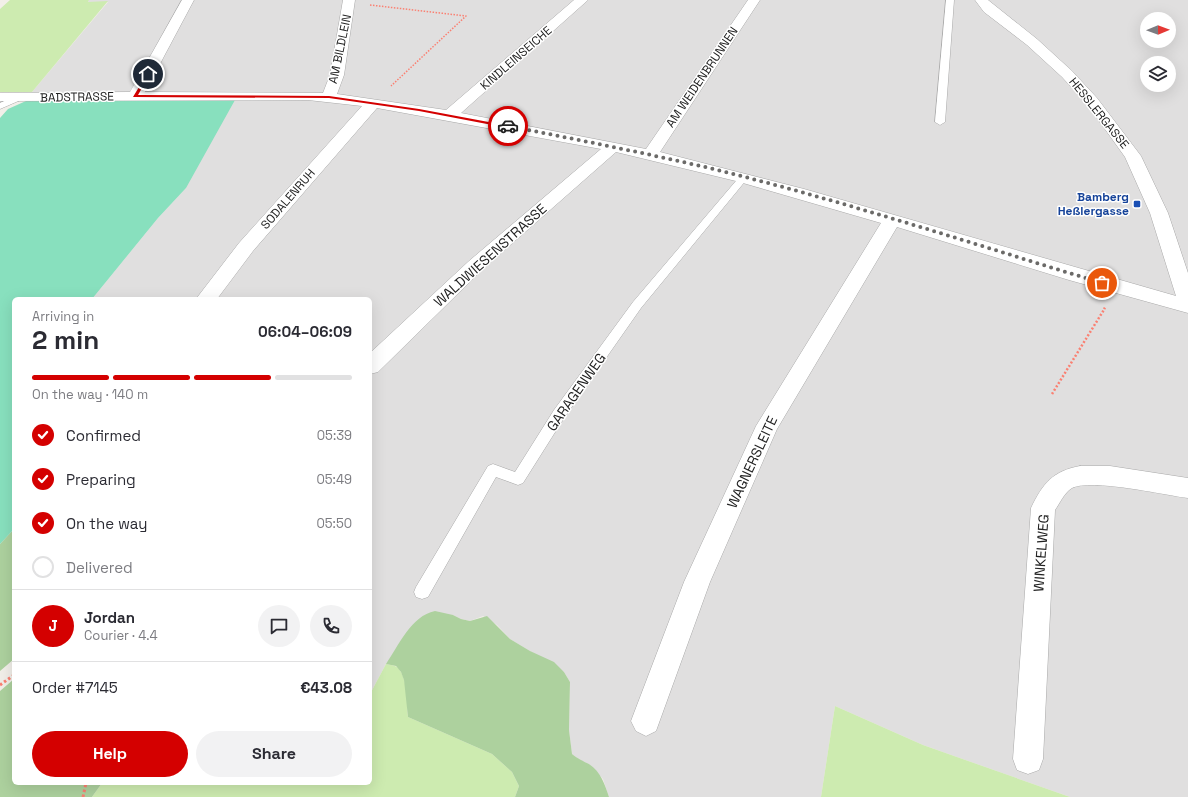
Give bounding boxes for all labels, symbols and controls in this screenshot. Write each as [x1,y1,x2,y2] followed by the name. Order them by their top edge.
[1140,12,1176,48] north arrow
[1140,12,1176,92] map controls
[325,13,355,85] street label: AM BILDLEIN
[477,22,555,93] street label: KINDLEINSEICHE
[662,24,742,130] street label: AM WEIDENBRUNNEN
[1140,56,1176,92] button: layers
[131,57,165,91] pin
[137,63,159,85] icon: home
[1065,74,1133,152] street label: HESSLERGASSE
[40,88,114,106] street label: BADSTRASSE
[488,106,528,146] courier
[497,115,519,137] icon: car
[257,165,319,233] street label: SODALENRUH
[1058,189,1129,219] place label: Bamberg Heßlergasse
[430,199,550,311] street label: WALDWIESENSTRASSE
[1132,199,1142,209] marker: Bamberg Heßlergasse
[1085,266,1119,300] pin
[1091,272,1113,294] icon: bag
[32,308,94,325] text: Arriving in
[258,322,352,341] text: 06:04–06:09
[32,323,99,357] text: 2 min
[542,349,610,435] street label: GARAGENWEG
[32,386,148,403] text: On the way · 140 m
[723,413,781,511] street label: WAGNERSLEITE
[32,424,54,446] icon: check
[66,426,141,445] text: Confirmed
[317,427,352,444] text: 05:39
[32,468,54,490] icon: check
[66,470,136,489] text: Preparing
[317,471,352,488] text: 05:49
[32,512,54,534] icon: check
[66,514,147,533] text: On the way
[1029,514,1053,592] street label: WINKELWEG
[316,515,352,532] text: 05:50
[66,558,133,577] text: Delivered
[258,605,300,647] button: chat
[310,605,352,647] button: phone
[84,608,135,627] text: Jordan
[48,616,58,635] text: J
[84,627,158,644] text: Courier · 4.4
[32,678,118,697] text: Order #7145
[300,678,352,697] text: €43.08
[32,731,188,777] button: Help
[196,731,352,777] button: Share

